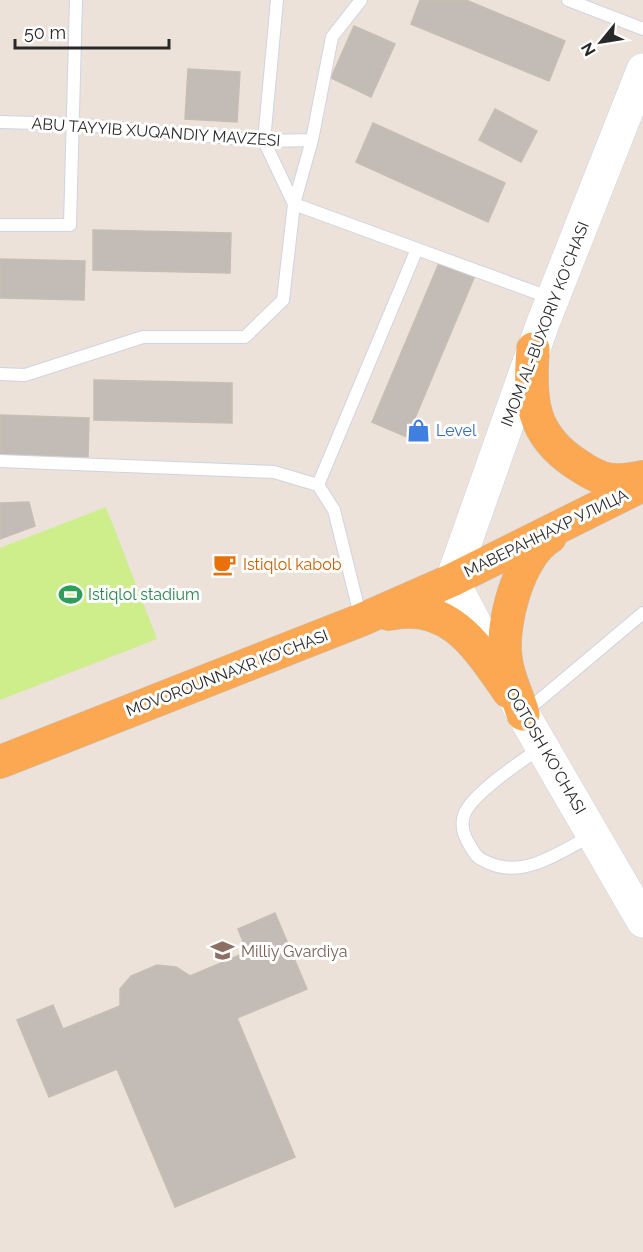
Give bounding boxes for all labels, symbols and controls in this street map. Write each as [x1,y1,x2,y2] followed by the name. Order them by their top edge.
[15,12,170,50] scale bar
[571,12,631,72] north arrow
[24,22,66,43] text: 50 m
[577,39,600,59] text: N
[31,114,281,150] street label: ABU TAYYIB XUQANDIY MAVZESI
[497,219,593,429] street label: IMOM AL-BUXORIY KO'CHASI
[405,417,431,443] shop icon: Level
[436,421,477,440] place label: Level
[461,485,631,581] street label: МАВЕРАННАХР УЛИЦА
[212,551,238,577] cafe icon: Istiqlol kabob
[243,555,342,574] place label: Istiqlol kabob
[57,581,83,607] sports icon: Istiqlol stadium
[88,585,200,604] place label: Istiqlol stadium
[123,626,331,720] street label: MOVOROUNNAXR KO'CHASI
[502,685,590,817] street label: OQTOSH KO'CHASI
[210,938,236,964] school or university icon: Milliy Gvardiya
[241,942,347,961] place label: Milliy Gvardiya

